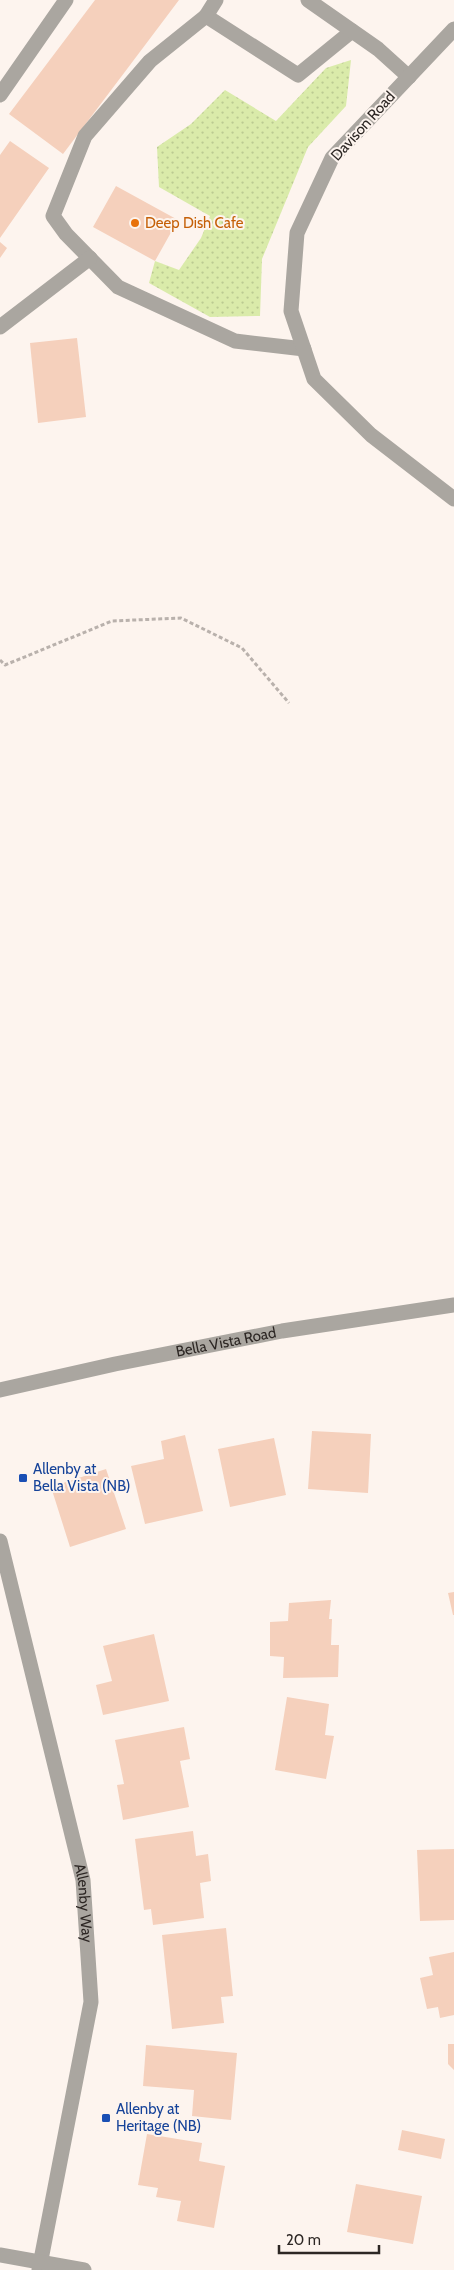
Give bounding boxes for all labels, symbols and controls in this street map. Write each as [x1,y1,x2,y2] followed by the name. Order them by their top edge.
[327,88,399,164] street label: Davison Road
[145,214,244,232] place label: Deep Dish Cafe
[129,217,141,229] marker: Deep Dish Cafe
[174,1323,278,1361] street label: Bella Vista Road
[33,1460,130,1495] place label: Allenby at Bella Vista (NB)
[17,1472,29,1484] marker: Allenby at Bella Vista (NB)
[70,1862,96,1944] street label: Allenby Way
[116,2100,201,2135] place label: Allenby at Heritage (NB)
[100,2112,112,2124] marker: Allenby at Heritage (NB)
[279,2222,379,2254] scale bar
[286,2231,321,2249] text: 20 m

